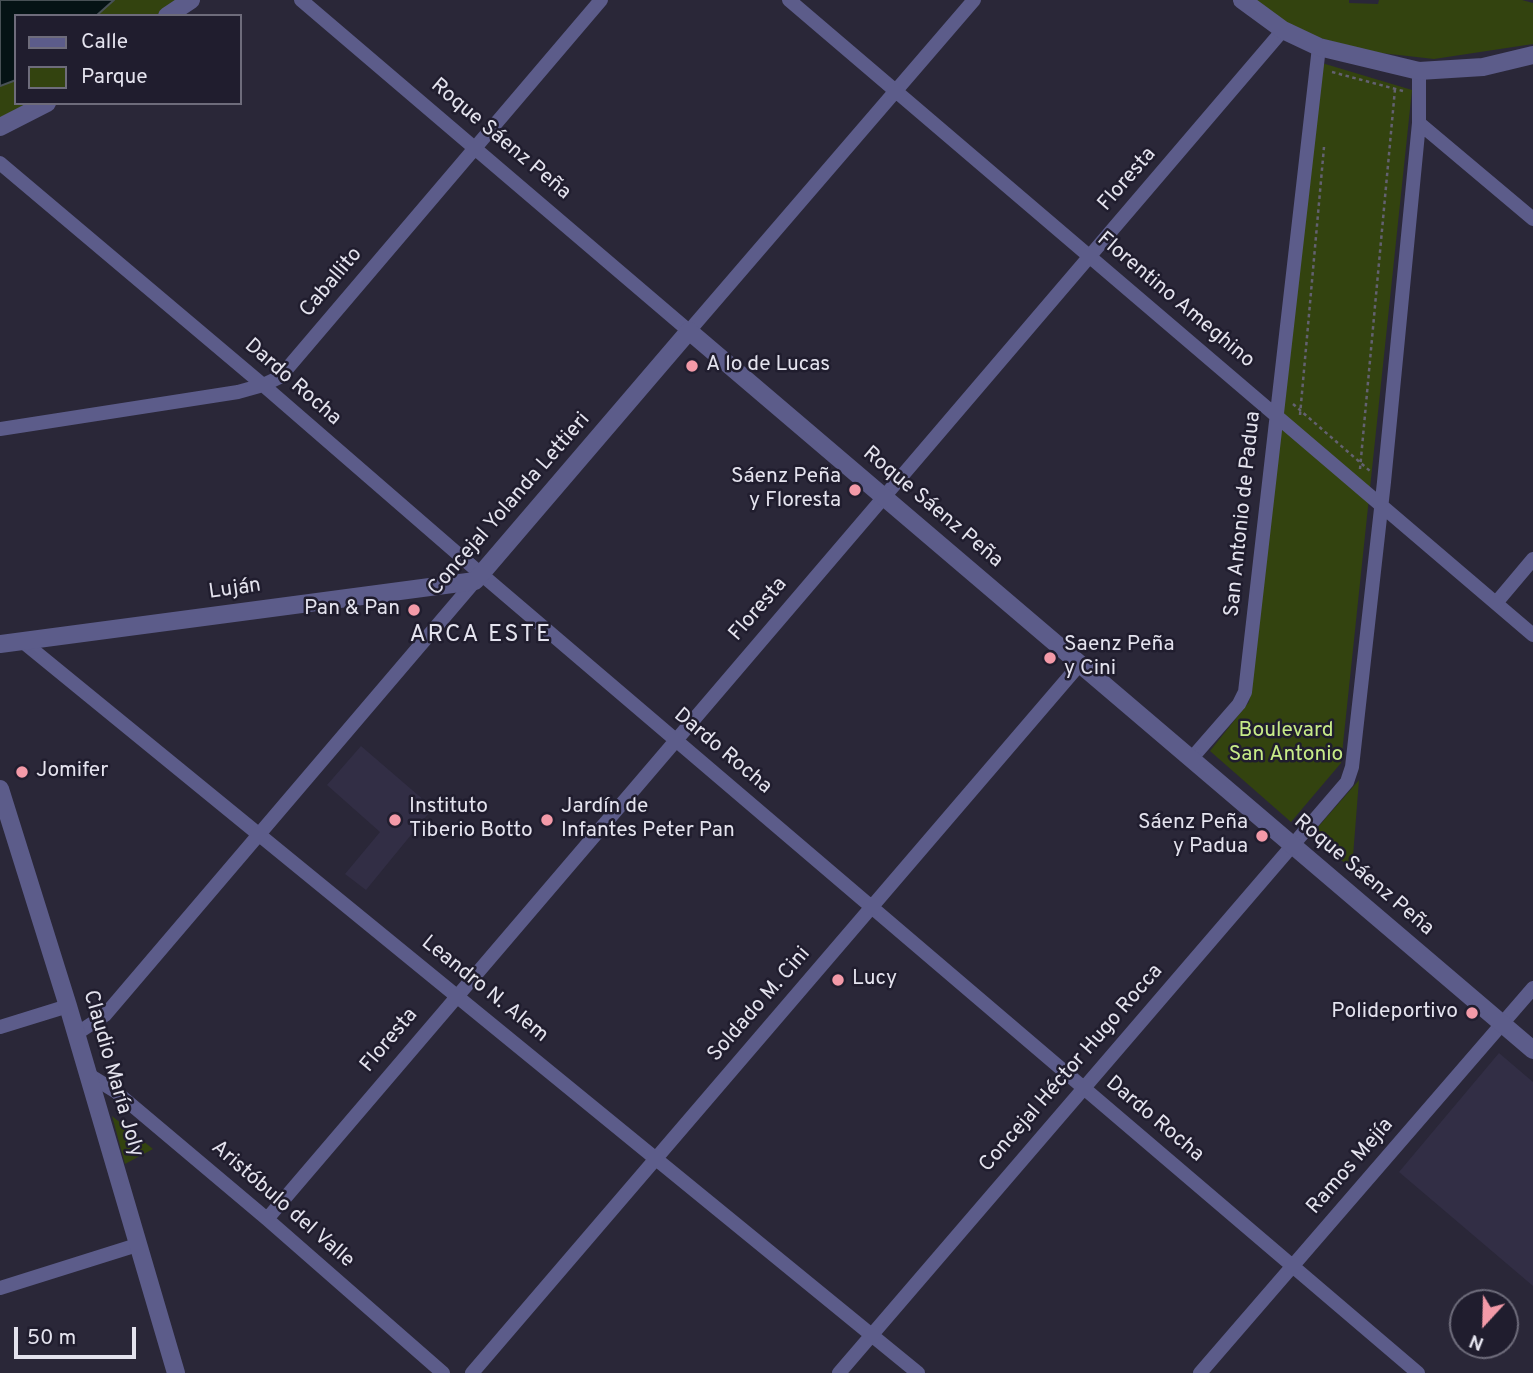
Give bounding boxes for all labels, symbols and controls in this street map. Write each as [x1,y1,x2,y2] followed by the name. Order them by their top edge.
[14,14,242,105] legend
[81,29,128,56] text: Calle
[81,64,148,91] text: Parque
[425,74,575,206] street label: Roque Sáenz Peña
[1094,143,1162,217] street label: Floresta
[1091,228,1259,374] street label: Florentino Ameghino
[295,243,369,323] street label: Caballito
[238,334,346,432] street label: Dardo Rocha
[706,353,830,379] place label: A lo de Lucas
[684,358,700,374] marker: A lo de Lucas
[424,408,596,602] street label: Concejal Yolanda Lettieri
[1221,410,1267,618] street label: San Antonio de Padua
[857,442,1007,574] street label: Roque Sáenz Peña
[731,465,841,515] place label: Sáenz Peña y Floresta
[847,482,863,498] marker: Sáenz Peña y Floresta
[725,573,793,647] street label: Floresta
[207,574,263,606] street label: Luján
[304,597,400,623] place label: Pan & Pan
[406,602,422,618] marker: Pan & Pan
[411,622,551,650] district label: ARCA ESTE
[1064,633,1174,683] place label: Saenz Peña y Cini
[1042,650,1058,666] marker: Saenz Peña y Cini
[668,704,776,800] street label: Dardo Rocha
[1229,719,1343,769] park label: Boulevard San Antonio
[36,759,108,785] place label: Jomifer
[14,764,30,780] marker: Jomifer
[409,795,533,845] place label: Instituto Tiberio Botto
[561,795,735,845] place label: Jardín de Infantes Peter Pan
[1288,810,1438,942] street label: Roque Sáenz Peña
[1138,811,1248,861] place label: Sáenz Peña y Padua
[387,812,403,828] marker: Instituto Tiberio Botto
[539,812,555,828] marker: Jardín de Infantes Peter Pan
[1254,828,1270,844] marker: Sáenz Peña y Padua
[415,931,553,1049] street label: Leandro N. Alem
[703,943,817,1067] street label: Soldado M. Cini
[975,960,1169,1178] street label: Concejal Héctor Hugo Rocca
[852,967,897,993] place label: Lucy
[830,972,846,988] marker: Lucy
[76,988,148,1160] street label: Claudio María Joly
[1331,1000,1458,1026] place label: Polideportivo
[356,1004,424,1078] street label: Floresta
[1464,1005,1480,1021] marker: Polideportivo
[1100,1072,1208,1168] street label: Dardo Rocha
[1302,1114,1400,1220] street label: Ramos Mejía
[205,1136,359,1274] street label: Aristóbulo del Valle
[1449,1289,1519,1359] north arrow
[18,1314,140,1358] scale bar
[27,1325,76,1352] text: 50 m
[1466,1328,1488,1355] text: N

